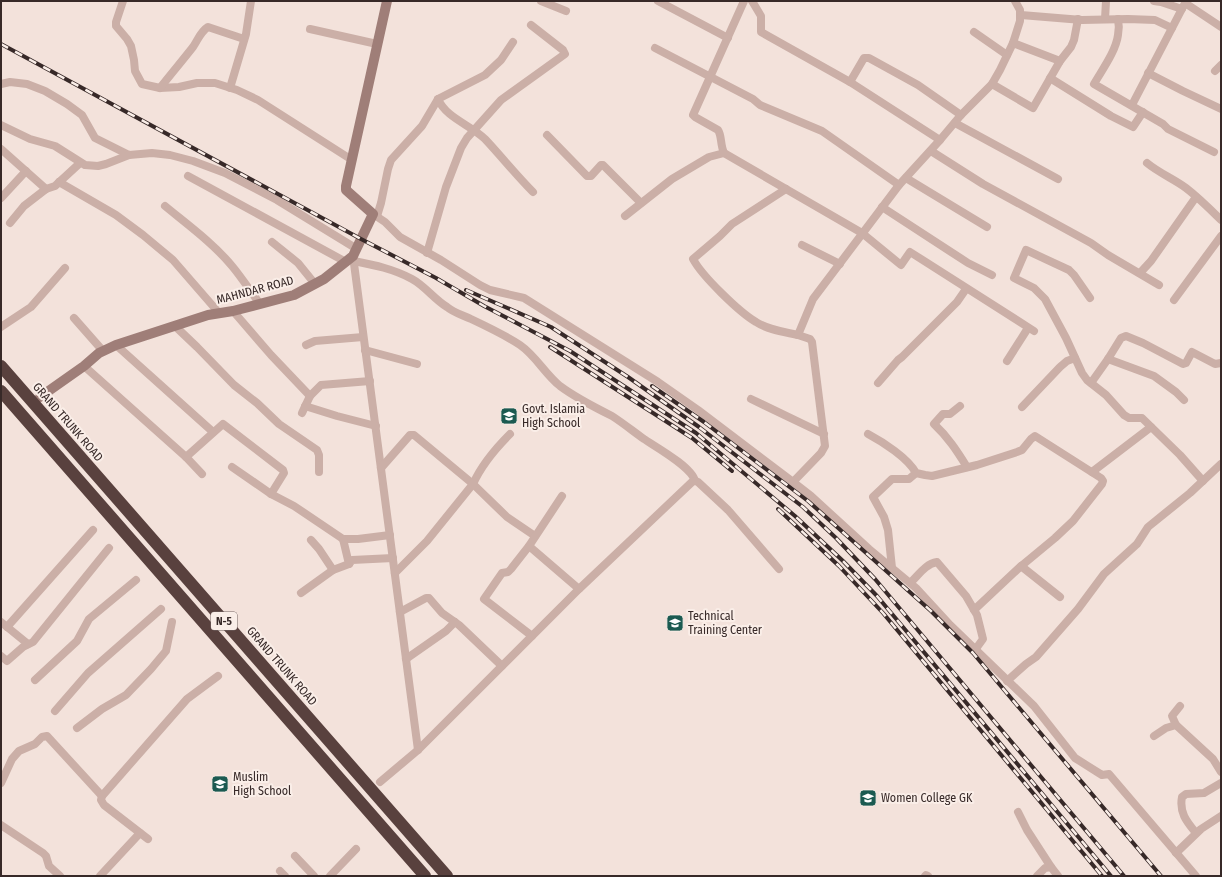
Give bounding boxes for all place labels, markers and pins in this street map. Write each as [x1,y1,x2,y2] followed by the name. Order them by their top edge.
[522,402,585,430] place label: Govt. Islamia High School
[499,406,519,426] school or university icon: Govt. Islamia High School
[688,609,763,637] place label: Technical Training Center
[665,613,685,633] school or university icon: Technical Training Center
[233,770,291,798] place label: Muslim High School
[210,774,230,794] school or university icon: Muslim High School
[858,788,878,808] school or university icon: Women College GK
[881,791,973,805] place label: Women College GK

